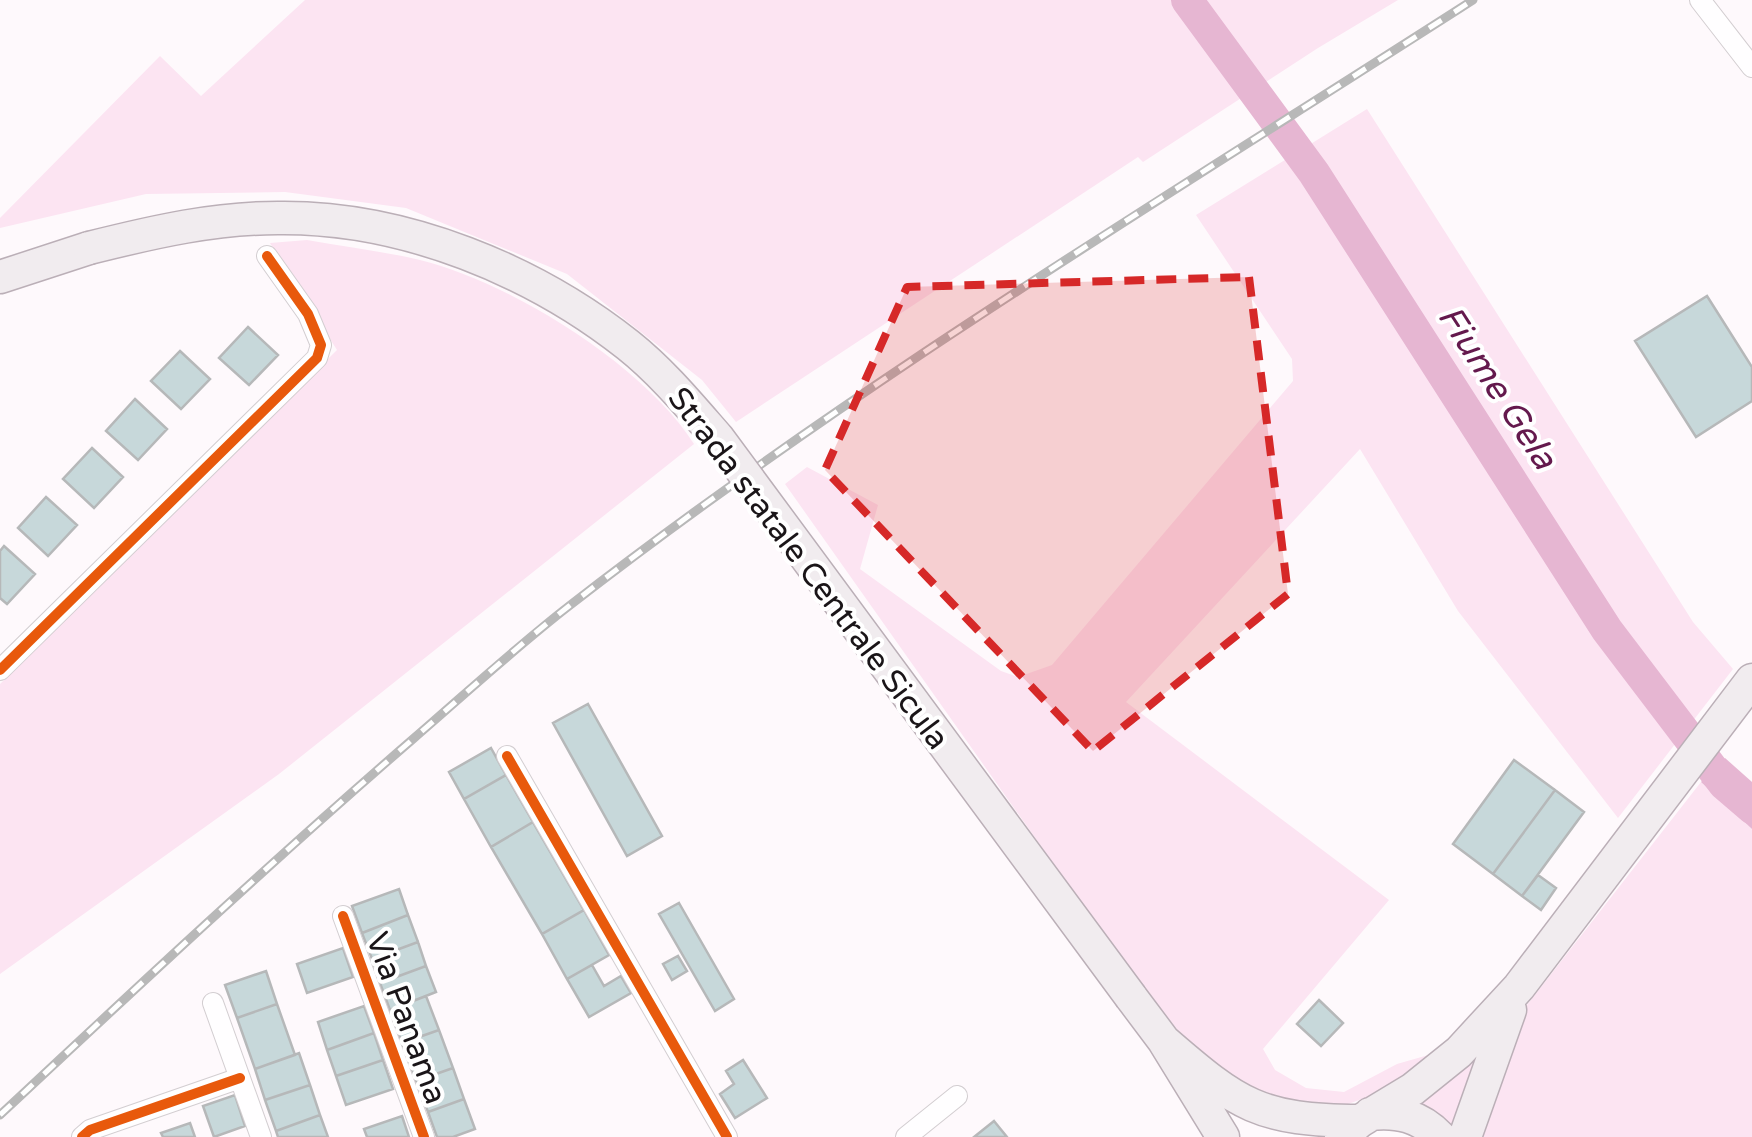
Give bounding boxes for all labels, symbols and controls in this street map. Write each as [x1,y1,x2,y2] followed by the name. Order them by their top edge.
[1429,298,1566,478] water label: Fiume Gela
[660,380,957,757] street label: Strada statale Centrale Sicula
[357,927,455,1109] street label: Via Panama

